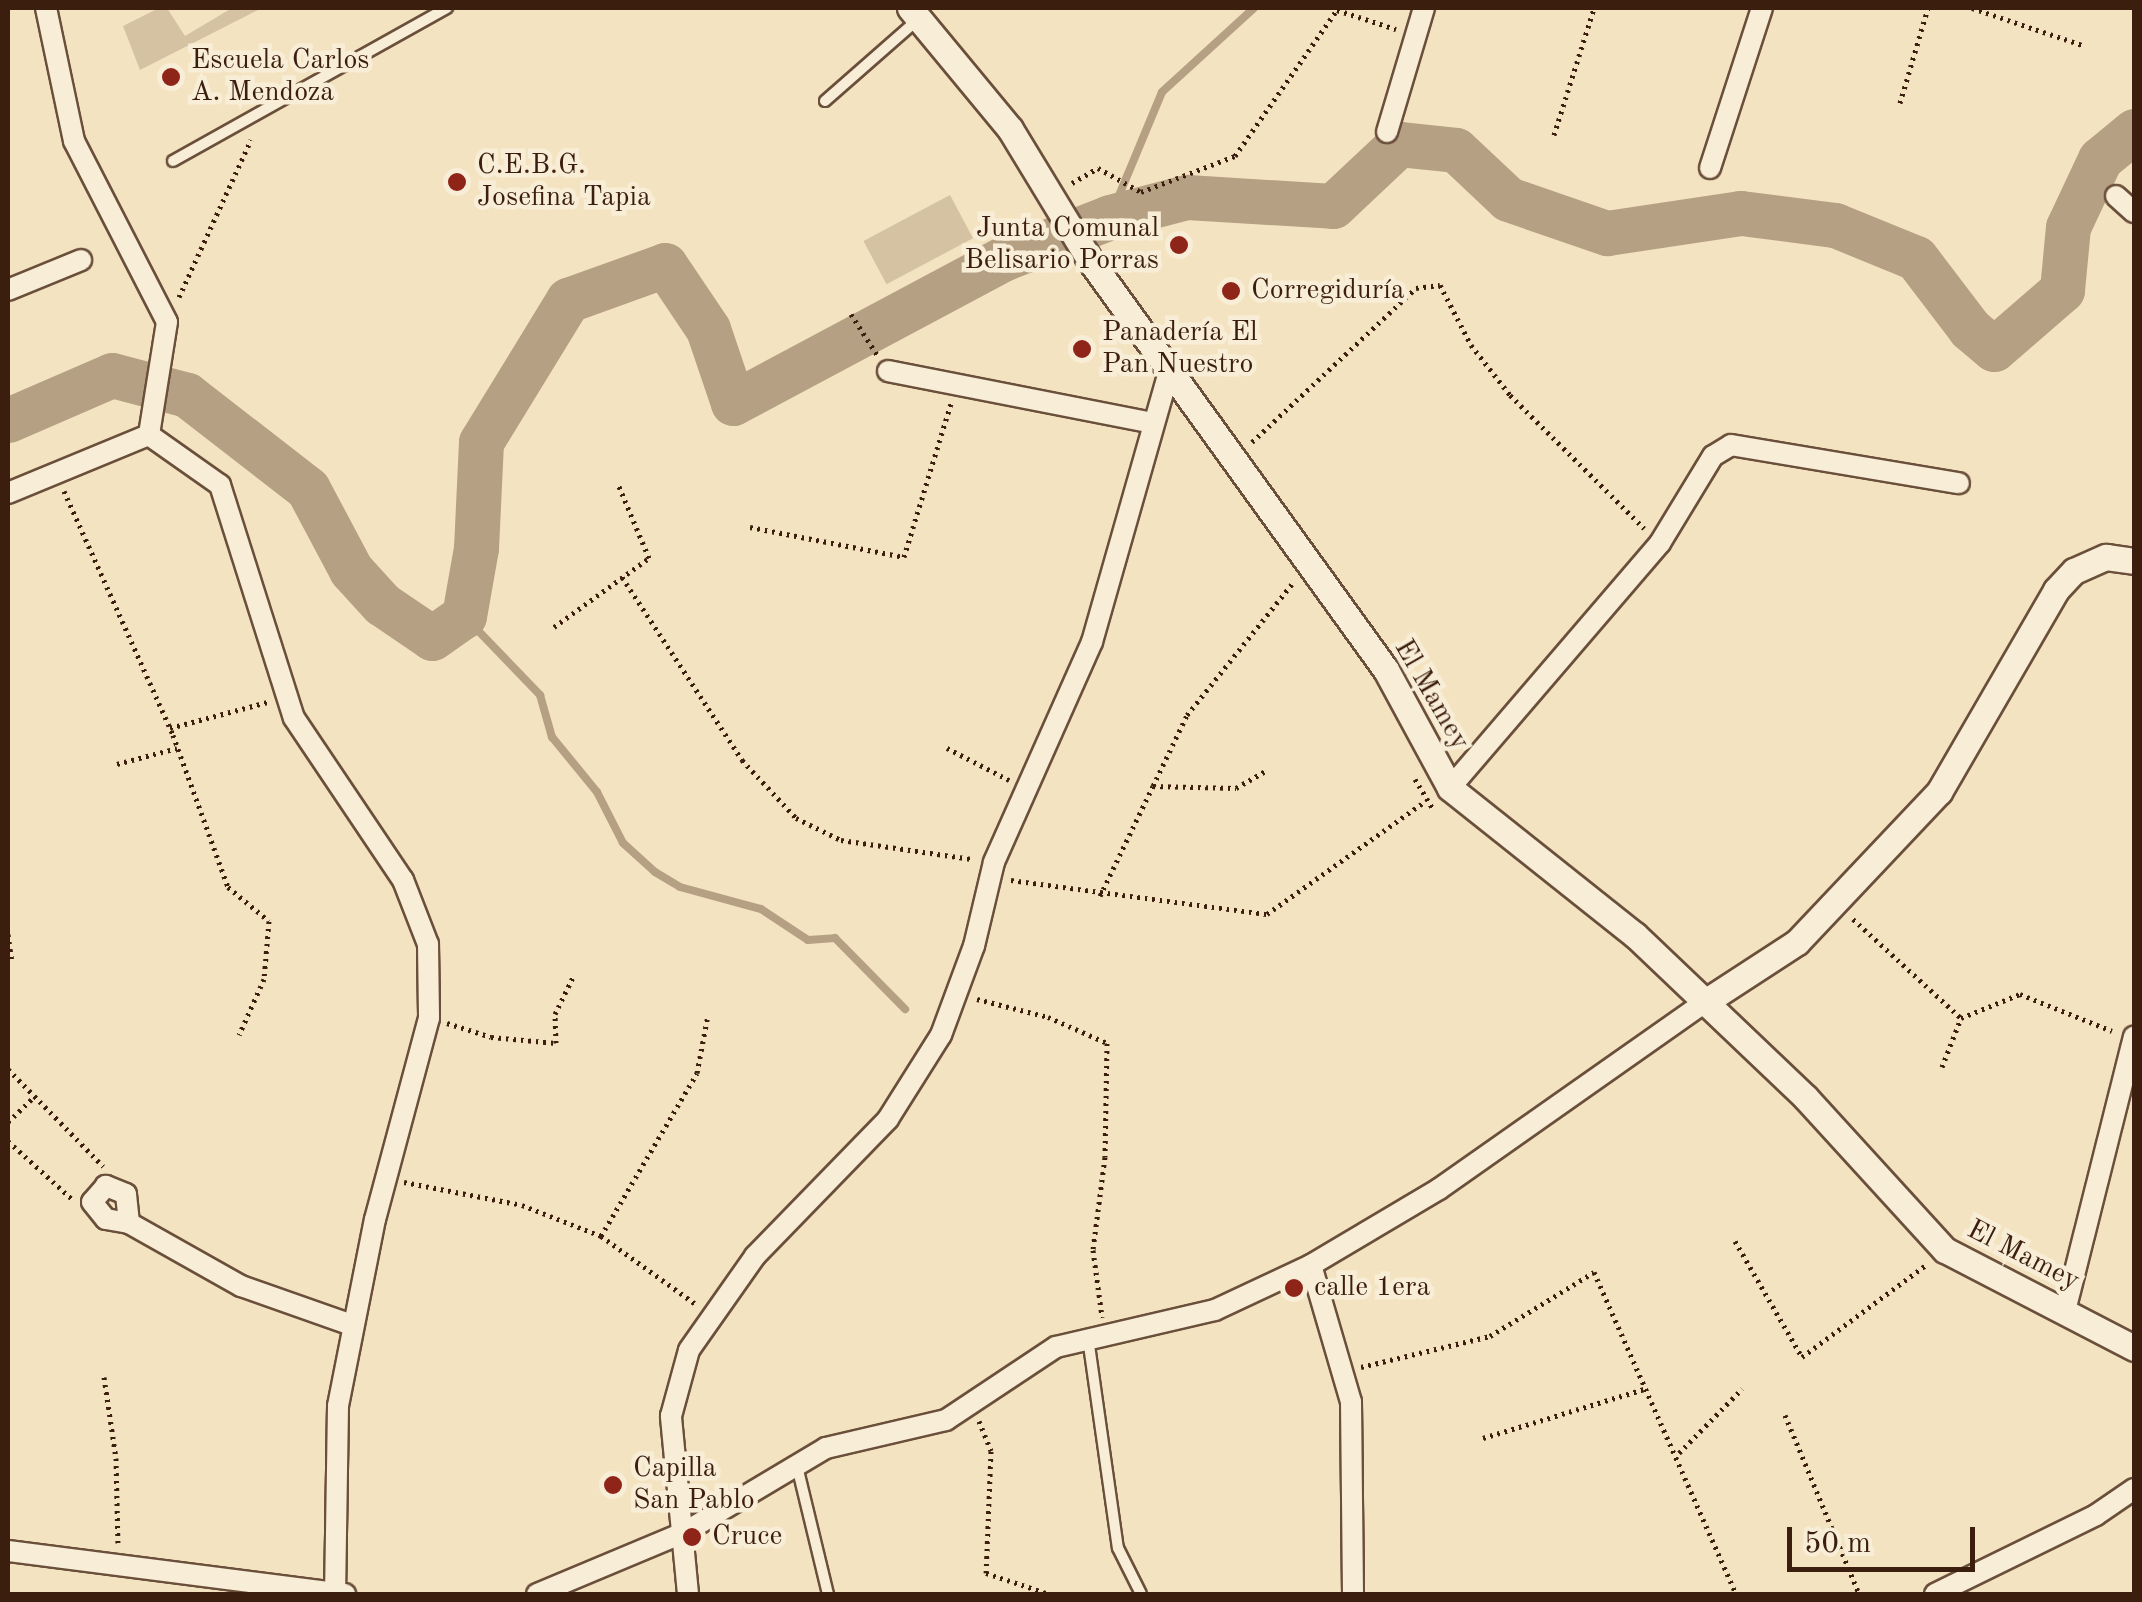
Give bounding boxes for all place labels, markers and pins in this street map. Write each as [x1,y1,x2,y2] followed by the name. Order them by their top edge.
[191,44,369,110] place label: Escuela Carlos A. Mendoza
[160,66,182,88] marker: Escuela Carlos A. Mendoza
[477,149,651,215] place label: C.E.B.G. Josefina Tapia
[446,171,468,193] marker: C.E.B.G. Josefina Tapia
[965,212,1159,278] place label: Junta Comunal Belisario Porras
[1168,234,1190,256] marker: Junta Comunal Belisario Porras
[1251,274,1405,308] place label: Corregiduría
[1220,280,1242,302] marker: Corregiduría
[1102,316,1258,382] place label: Panadería El Pan Nuestro
[1071,338,1093,360] marker: Panadería El Pan Nuestro
[1314,1271,1430,1305] place label: calle 1era
[1283,1277,1305,1299] marker: calle 1era
[633,1452,755,1518] place label: Capilla San Pablo
[602,1474,624,1496] marker: Capilla San Pablo
[712,1520,782,1554] place label: Cruce
[681,1526,703,1548] marker: Cruce

